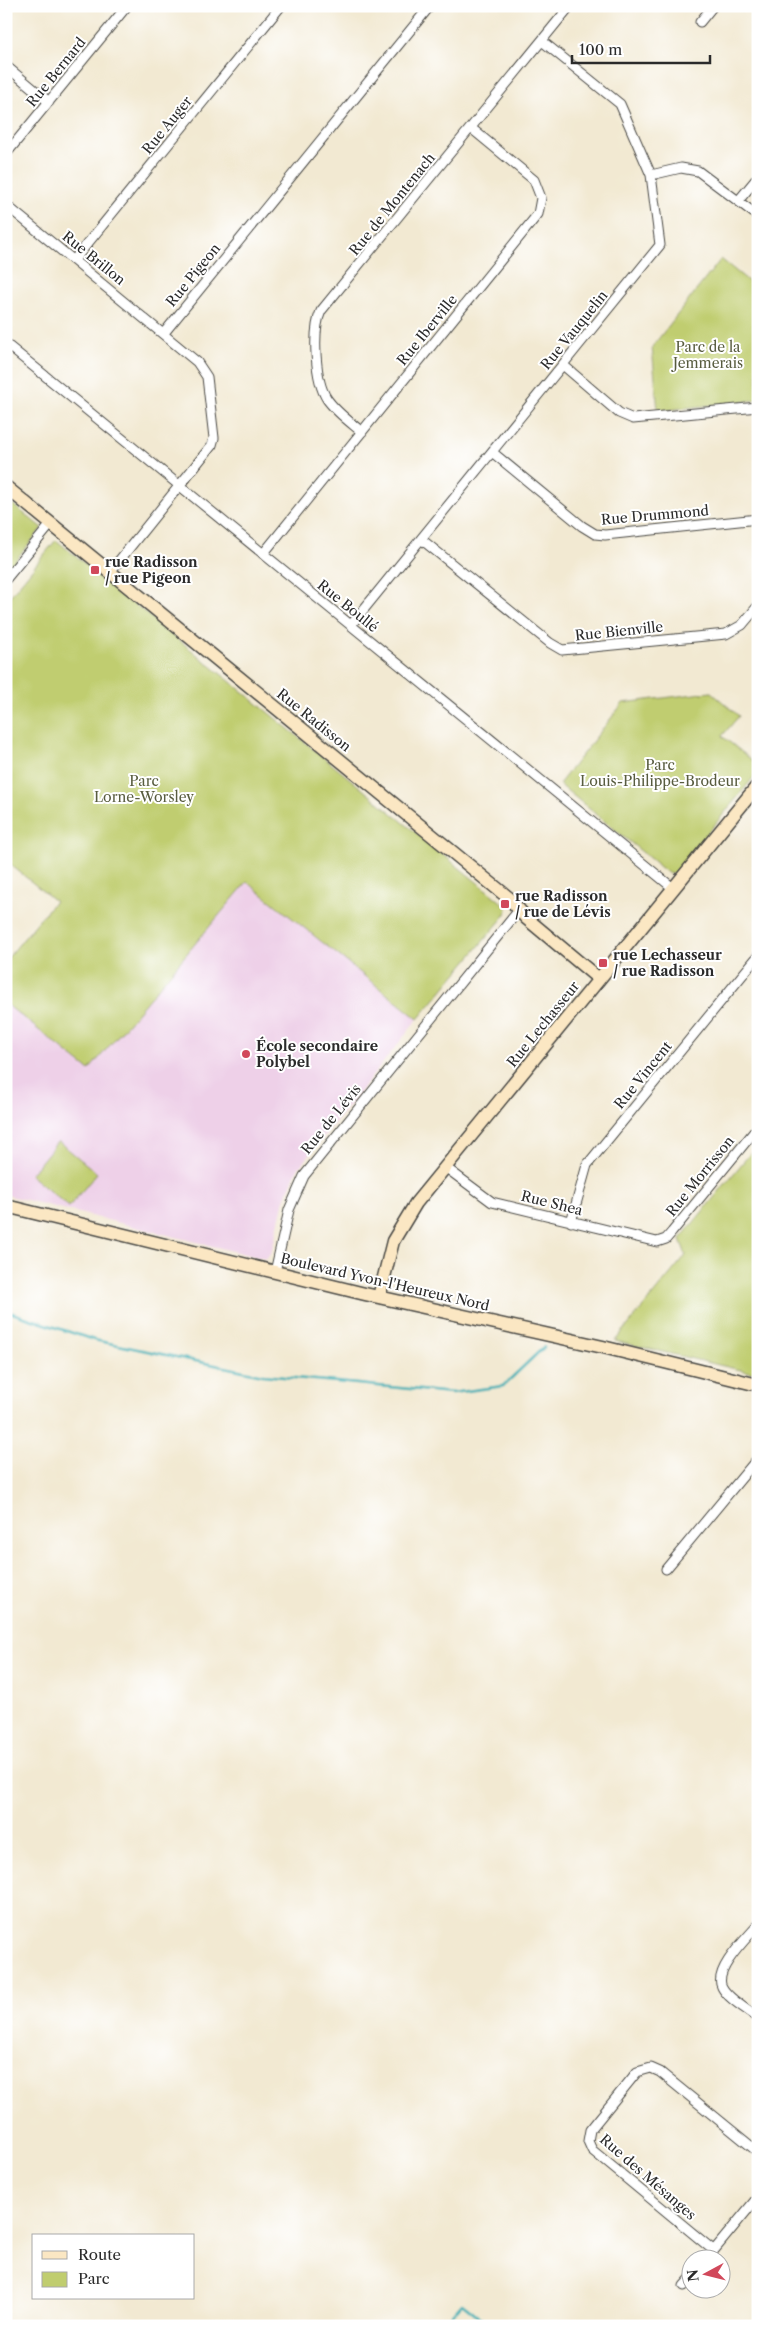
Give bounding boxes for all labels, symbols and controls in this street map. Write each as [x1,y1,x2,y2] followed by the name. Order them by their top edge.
[572,32,709,64] scale bar
[22,33,90,110] street label: Rue Bernard
[579,40,622,59] text: 100 m
[138,92,196,158] street label: Rue Auger
[345,149,439,259] street label: Rue de Montenach
[59,227,129,289] street label: Rue Brillon
[162,239,224,310] street label: Rue Pigeon
[537,287,612,373] street label: Rue Vauquelin
[393,291,461,369] street label: Rue Iberville
[671,338,743,372] park label: Parc de la Jemmerais
[600,501,710,529] street label: Rue Drummond
[105,553,198,587] place label: rue Radisson / rue Pigeon
[89,564,101,576] marker: rue Radisson / rue Pigeon
[314,576,382,636] street label: Rue Boullé
[574,617,664,645] street label: Rue Bienville
[273,685,355,756] street label: Rue Radisson
[580,756,740,790] park label: Parc Louis-Philippe-Brodeur
[94,772,194,806] park label: Parc Lorne-Worsley
[515,887,611,921] place label: rue Radisson / rue de Lévis
[499,898,511,910] marker: rue Radisson / rue de Lévis
[613,946,722,980] place label: rue Lechasseur / rue Radisson
[597,957,609,969] marker: rue Lechasseur / rue Radisson
[503,977,583,1071] street label: Rue Lechasseur
[256,1036,378,1071] place label: École secondaire Polybel
[610,1037,676,1112] street label: Rue Vincent
[240,1048,252,1060] marker: École secondaire Polybel
[297,1080,365,1158] street label: Rue de Lévis
[662,1132,738,1220] street label: Rue Morrisson
[519,1187,585,1219] street label: Rue Shea
[279,1249,492,1315] street label: Boulevard Yvon-l'Heureux Nord
[596,2130,700,2224] street label: Rue des Mésanges
[32,2234,195,2300] legend
[78,2245,121,2264] text: Route
[682,2250,732,2300] north arrow
[683,2268,703,2283] text: N
[78,2269,110,2288] text: Parc

